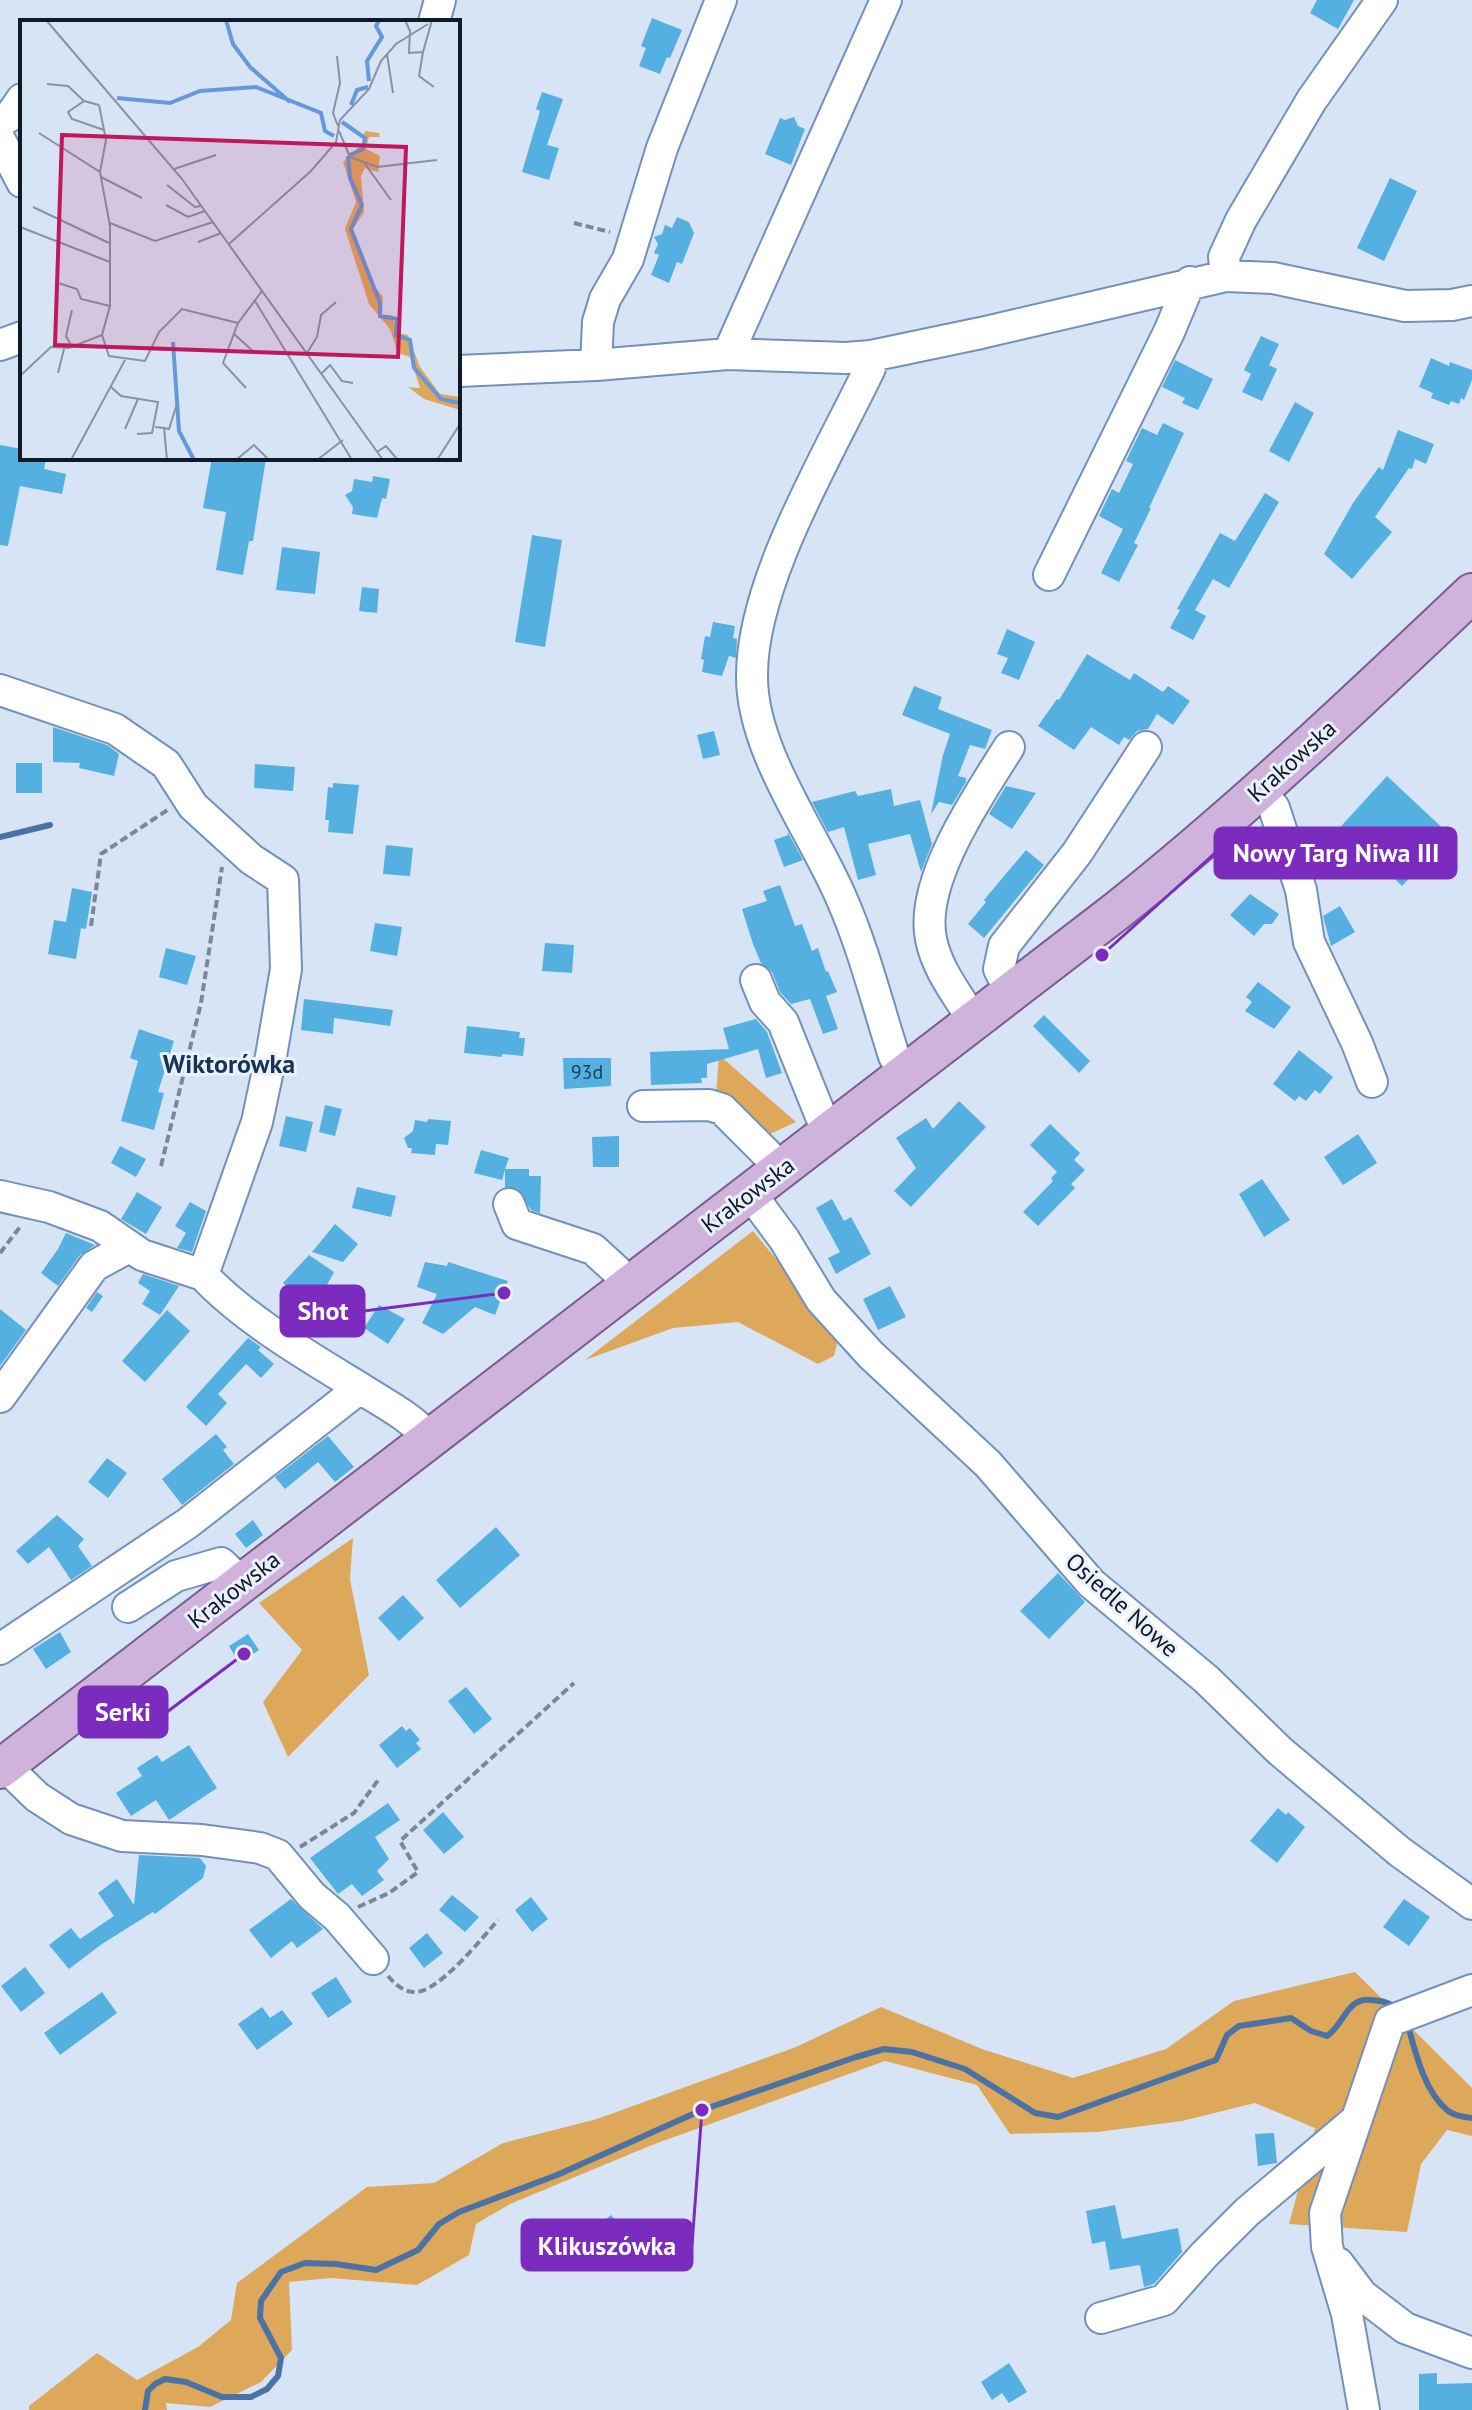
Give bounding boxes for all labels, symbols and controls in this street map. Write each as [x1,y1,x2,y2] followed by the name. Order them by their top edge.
[20,20,460,460] inset map
[1241,713,1343,809] street label: Krakowska
[1215,828,1456,878] callout: Nowy Targ Niwa III
[1233,836,1439,869] text: Nowy Targ Niwa III
[163,1047,295,1080] district label: Wiktorówka
[571,1059,603,1085] house number: 93d
[695,1149,801,1240] street label: Krakowska
[281,1286,364,1336] callout: Shot
[298,1294,349,1327] text: Shot
[181,1544,286,1635] street label: Krakowska
[1059,1546,1185,1664] street label: Osiedle Nowe
[79,1687,167,1737] callout: Serki
[95,1695,151,1728] text: Serki
[522,2220,692,2270] callout: Klikuszówka
[538,2229,676,2262] text: Klikuszówka

